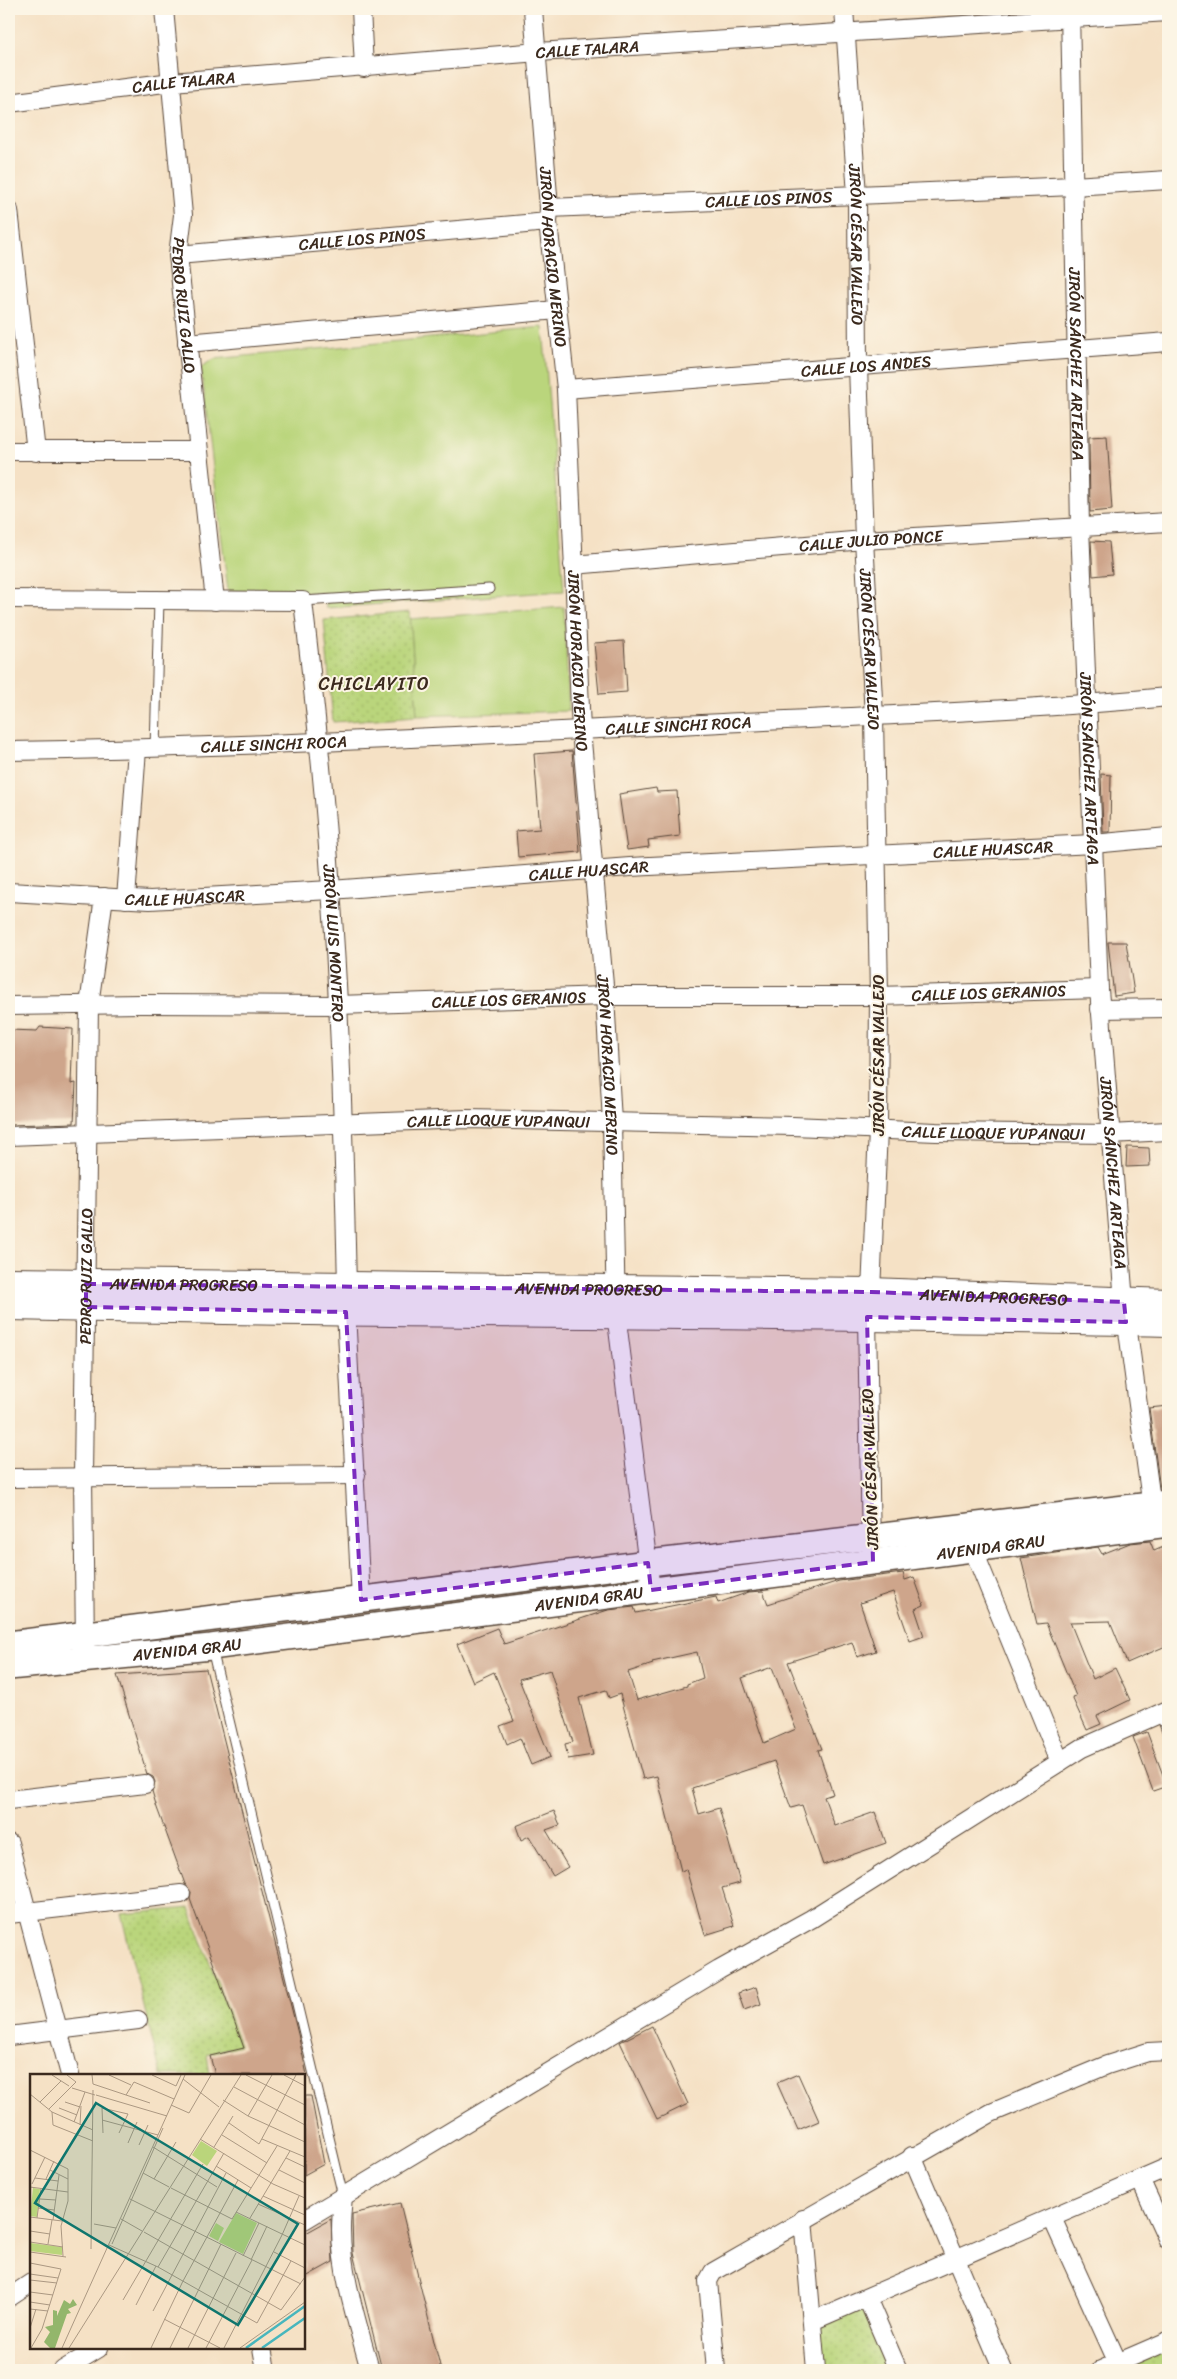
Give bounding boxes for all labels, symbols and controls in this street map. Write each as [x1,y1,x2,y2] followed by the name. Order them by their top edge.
[535,31,640,67] street label: CALLE TALARA
[130,62,236,102] street label: CALLE TALARA
[840,162,872,325] street label: JIRÓN CÉSAR VALLEJO
[531,165,576,349] street label: JIRÓN HORACIO MERINO
[705,182,833,216] street label: CALLE LOS PINOS
[298,218,427,259] street label: CALLE LOS PINOS
[163,236,205,375] street label: PEDRO RUIZ GALLO
[1060,266,1093,461] street label: JIRÓN SÁNCHEZ ARTEAGA
[800,346,932,385] street label: CALLE LOS ANDES
[798,521,945,560] street label: CALLE JULIO PONCE
[851,567,889,730] street label: JIRÓN CÉSAR VALLEJO
[559,569,597,753] street label: JIRÓN HORACIO MERINO
[318,668,430,700] district label: CHICLAYITO
[1071,671,1108,866] street label: JIRÓN SÁNCHEZ ARTEAGA
[605,707,752,743] street label: CALLE SINCHI ROCA
[200,726,348,761] street label: CALLE SINCHI ROCA
[932,831,1054,866] street label: CALLE HUASCAR
[528,852,650,889] street label: CALLE HUASCAR
[315,863,353,1023] street label: JIRÓN LUIS MONTERO
[124,880,246,915] street label: CALLE HUASCAR
[589,972,627,1156] street label: JIRÓN HORACIO MERINO
[864,974,893,1137] street label: JIRÓN CÉSAR VALLEJO
[911,976,1067,1009] street label: CALLE LOS GERANIOS
[431,982,587,1016] street label: CALLE LOS GERANIOS
[1091,1075,1136,1270] street label: JIRÓN SÁNCHEZ ARTEAGA
[406,1104,591,1136] street label: CALLE LLOQUE YUPANQUI
[901,1116,1085,1148] street label: CALLE LLOQUE YUPANQUI
[70,1208,101,1345] street label: PEDRO RUIZ GALLO
[109,1269,258,1299] street label: AVENIDA PROGRESO
[514,1273,663,1304] street label: AVENIDA PROGRESO
[918,1279,1068,1314] street label: AVENIDA PROGRESO
[853,1388,887,1551] street label: JIRÓN CÉSAR VALLEJO
[933,1525,1047,1568] street label: AVENIDA GRAU
[532,1577,645,1620] street label: AVENIDA GRAU
[130,1629,243,1669] street label: AVENIDA GRAU
[30,2074,305,2349] inset map

